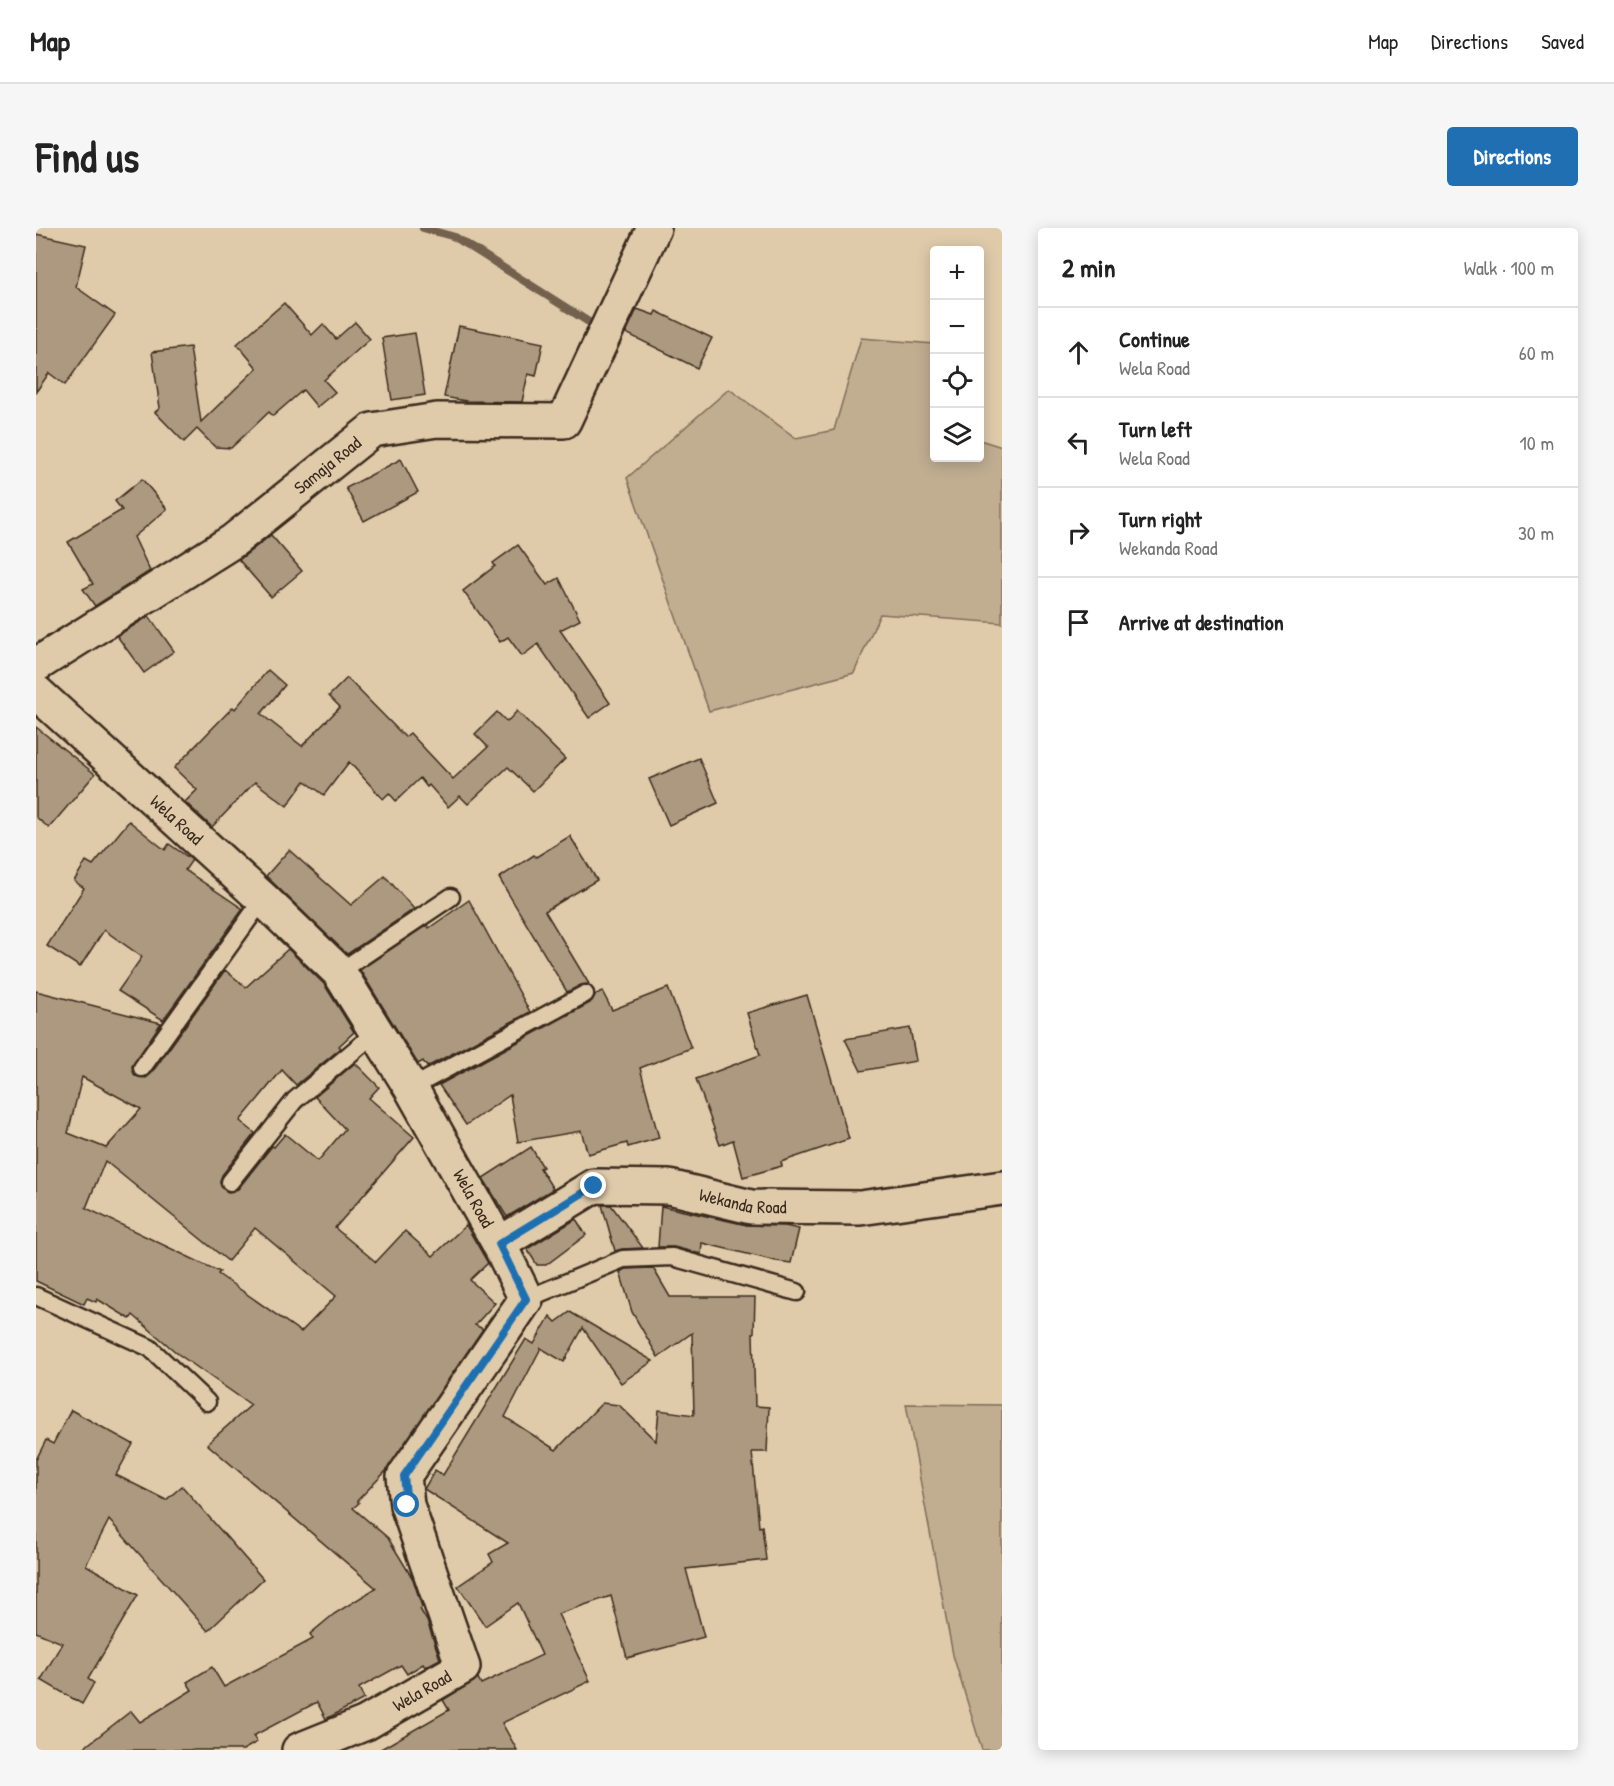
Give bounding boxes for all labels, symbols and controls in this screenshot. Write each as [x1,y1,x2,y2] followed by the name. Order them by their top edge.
[30,22,70,60] text: Map
[1368,27,1398,56] text: Map
[1431,27,1508,56] text: Directions
[1541,27,1584,56] text: Saved
[1447,127,1578,186] button: Directions
[36,128,139,185] text: Find us
[930,246,984,462] map controls
[930,246,984,300] button: +
[1062,250,1115,285] text: 2 min
[1464,254,1554,281] text: Walk · 100 m
[930,300,984,354] button: −
[1119,324,1190,354] text: Continue
[1062,336,1095,369] icon: ahead
[1519,339,1554,366] text: 60 m
[930,354,984,408] button: locate
[1119,354,1190,381] text: Wela Road
[930,408,984,462] button: layers
[1119,414,1192,444] text: Turn left
[1062,426,1095,459] icon: left
[1520,429,1554,456] text: 10 m
[289,430,366,500] street label: Samaja Road
[1119,444,1190,471] text: Wela Road
[1119,504,1202,534] text: Turn right
[1062,516,1095,549] icon: right
[1518,519,1554,546] text: 30 m
[1119,534,1217,561] text: Wekanda Road
[1062,606,1095,639] icon: arrive
[1119,607,1284,637] text: Arrive at destination
[145,789,209,850] street label: Wela Road
[447,1164,500,1232] street label: Wela Road
[580,1172,606,1198] route end
[697,1182,787,1219] street label: Wekanda Road
[393,1491,419,1517] route start
[388,1664,456,1717] street label: Wela Road

